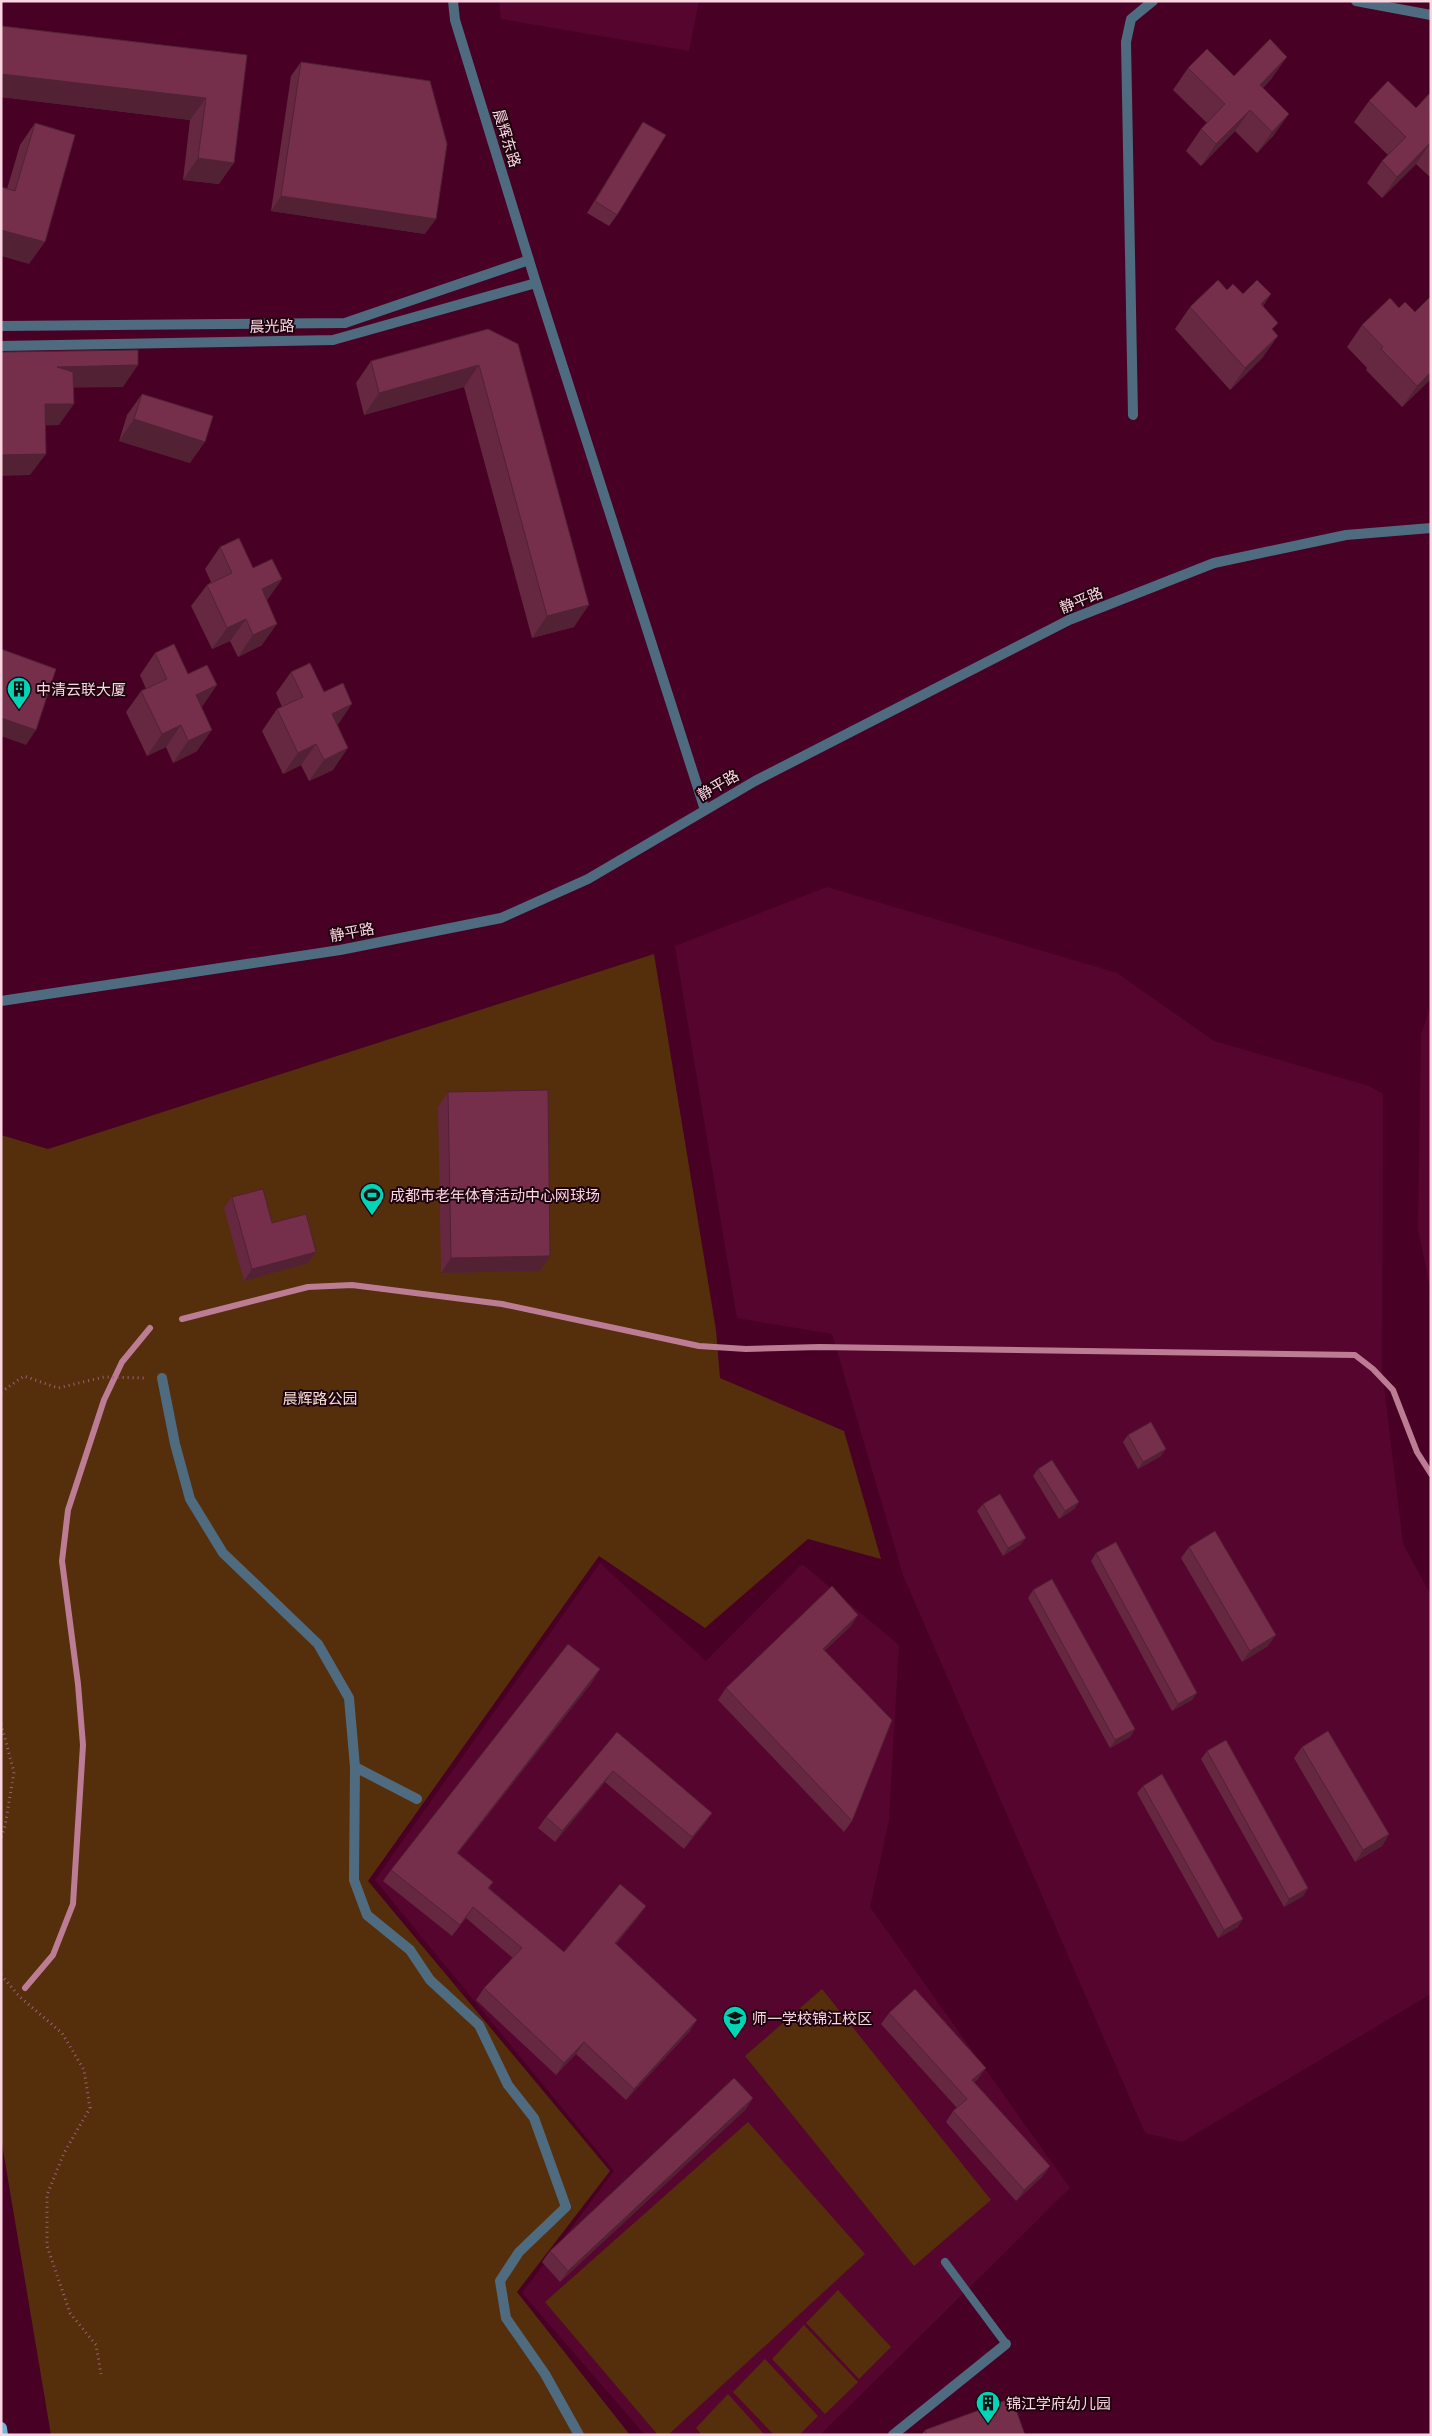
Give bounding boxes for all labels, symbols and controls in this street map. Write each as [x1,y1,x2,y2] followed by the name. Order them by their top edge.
[487,106,527,170] street label: 晨辉东路
[249,314,295,338] street label: 晨光路
[1056,581,1106,619] street label: 静平路
[6,676,32,710] building icon: 中清云联大厦
[36,678,126,701] place label: 中清云联大厦
[693,764,743,806] street label: 静平路
[328,917,376,947] street label: 静平路
[359,1182,385,1216] sports icon: 成都市老年体育活动中心网球场
[390,1184,600,1207] place label: 成都市老年体育活动中心网球场
[282,1387,358,1410] park label: 晨辉路公园
[722,2005,748,2039] school or university icon: 师一学校锦江校区
[752,2007,872,2030] place label: 师一学校锦江校区
[975,2390,1001,2424] building icon: 锦江学府幼儿园
[1006,2392,1111,2415] place label: 锦江学府幼儿园

